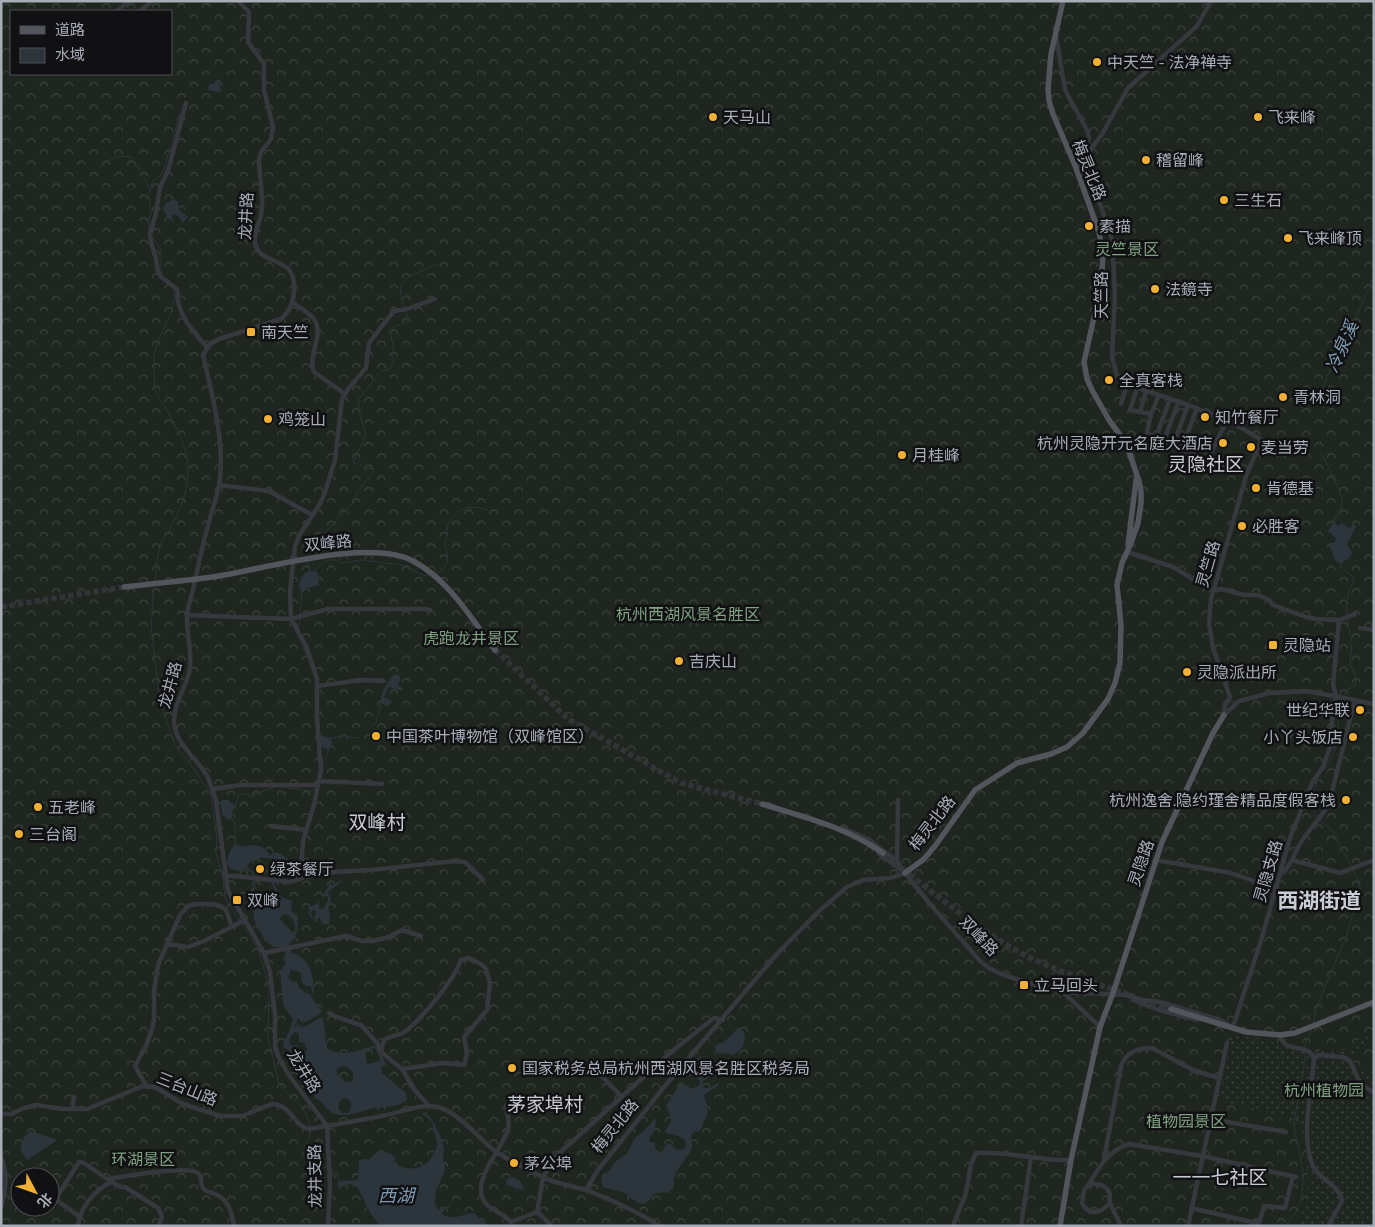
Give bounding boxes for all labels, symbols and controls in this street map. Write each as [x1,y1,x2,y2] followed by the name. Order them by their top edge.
[10,10,172,75] legend
[55,21,85,39] text: 道路
[55,46,85,64] text: 水域
[1107,53,1232,72] place label: 中天竺 - 法净禅寺
[1091,56,1103,68] marker: 中天竺 - 法净禅寺
[723,108,771,127] place label: 天马山
[1268,108,1316,127] place label: 飞来峰
[707,111,719,123] marker: 天马山
[1252,111,1264,123] marker: 飞来峰
[1068,137,1110,203] street label: 梅灵北路
[1156,151,1204,170] place label: 稽留峰
[1140,154,1152,166] marker: 稽留峰
[1234,191,1282,210] place label: 三生石
[235,192,257,240] street label: 龙井路
[1218,194,1230,206] marker: 三生石
[1099,217,1131,236] place label: 素描
[1083,220,1095,232] marker: 素描
[1298,229,1362,248] place label: 飞来峰顶
[1282,232,1294,244] marker: 飞来峰顶
[1095,240,1159,259] park label: 灵竺景区
[1092,271,1111,319] street label: 天竺路
[1165,280,1213,299] place label: 法鏡寺
[1149,283,1161,295] marker: 法鏡寺
[1321,316,1364,376] water label: 冷泉溪
[261,323,309,342] place label: 南天竺
[245,326,257,338] marker: 南天竺
[1119,371,1183,390] place label: 全真客栈
[1103,374,1115,386] marker: 全真客栈
[1293,388,1341,407] place label: 青林洞
[1277,391,1289,403] marker: 青林洞
[1215,408,1279,427] place label: 知竹餐厅
[278,410,326,429] place label: 鸡笼山
[1199,411,1211,423] marker: 知竹餐厅
[262,413,274,425] marker: 鸡笼山
[1037,434,1213,453] place label: 杭州灵隐开元名庭大酒店
[1217,437,1229,449] marker: 杭州灵隐开元名庭大酒店
[1261,438,1309,457] place label: 麦当劳
[1245,441,1257,453] marker: 麦当劳
[912,446,960,465] place label: 月桂峰
[896,449,908,461] marker: 月桂峰
[1168,454,1244,476] district label: 灵隐社区
[1266,479,1314,498] place label: 肯德基
[1250,482,1262,494] marker: 肯德基
[1252,517,1300,536] place label: 必胜客
[1236,520,1248,532] marker: 必胜客
[303,531,353,555] street label: 双峰路
[1192,538,1224,590] street label: 灵竺路
[616,605,760,624] park label: 杭州西湖风景名胜区
[423,629,519,648] park label: 虎跑龙井景区
[1283,636,1331,655] place label: 灵隐站
[1267,639,1279,651] marker: 灵隐站
[689,652,737,671] place label: 吉庆山
[673,655,685,667] marker: 吉庆山
[155,659,185,711] street label: 龙井路
[1197,663,1277,682] place label: 灵隐派出所
[1181,666,1193,678] marker: 灵隐派出所
[1286,701,1350,720] place label: 世纪华联
[1354,704,1366,716] marker: 世纪华联
[386,727,594,746] place label: 中国茶叶博物馆（双峰馆区）
[1263,728,1343,747] place label: 小丫头饭店
[370,730,382,742] marker: 中国茶叶博物馆（双峰馆区）
[1347,731,1359,743] marker: 小丫头饭店
[1109,791,1336,810] place label: 杭州逸舍.隐约瑾舍精品度假客栈
[905,792,959,854] street label: 梅灵北路
[1340,794,1352,806] marker: 杭州逸舍.隐约瑾舍精品度假客栈
[48,798,96,817] place label: 五老峰
[32,801,44,813] marker: 五老峰
[348,812,406,834] district label: 双峰村
[29,825,77,844] place label: 三台阁
[13,828,25,840] marker: 三台阁
[1124,837,1158,889] street label: 灵隐路
[1250,838,1286,904] street label: 灵隐支路
[270,860,334,879] place label: 绿茶餐厅
[254,863,266,875] marker: 绿茶餐厅
[1277,889,1361,913] district label: 西湖街道
[247,891,279,910] place label: 双峰
[231,894,243,906] marker: 双峰
[956,912,1002,960] street label: 双峰路
[1034,976,1098,995] place label: 立马回头
[1018,979,1030,991] marker: 立马回头
[283,1046,325,1096] street label: 龙井路
[522,1059,810,1078] place label: 国家税务总局杭州西湖风景名胜区税务局
[506,1062,518,1074] marker: 国家税务总局杭州西湖风景名胜区税务局
[154,1068,220,1110] street label: 三台山路
[1284,1081,1364,1100] park label: 杭州植物园
[507,1094,583,1116] district label: 茅家埠村
[587,1095,643,1157] street label: 梅灵北路
[1146,1112,1226,1131] park label: 植物园景区
[305,1144,325,1208] street label: 龙井支路
[111,1150,175,1169] park label: 环湖景区
[524,1154,572,1173] place label: 茅公埠
[508,1157,520,1169] marker: 茅公埠
[10,1167,60,1217] north arrow
[1172,1167,1268,1189] district label: 一一七社区
[378,1185,417,1207] water label: 西湖
[33,1189,55,1211] text: 北

